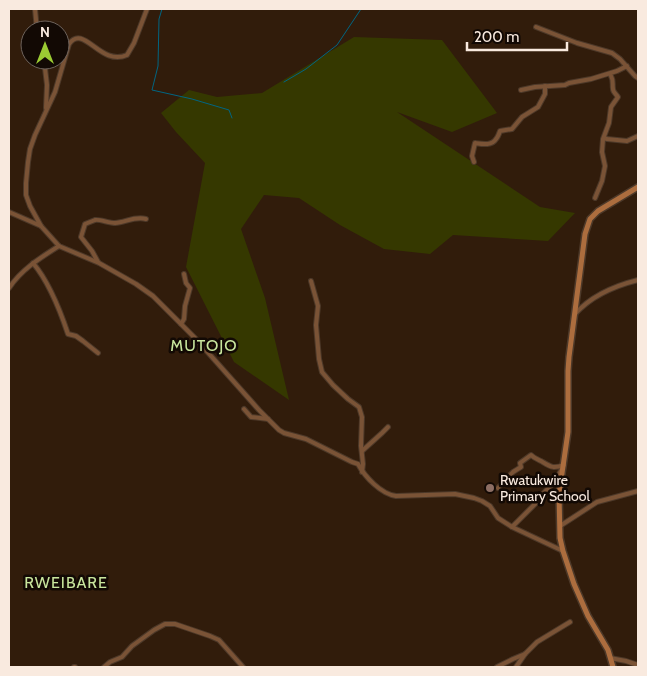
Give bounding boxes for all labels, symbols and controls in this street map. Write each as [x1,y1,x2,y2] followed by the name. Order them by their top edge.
[20,20,70,70] north arrow
[467,20,567,52] scale bar
[40,23,50,41] text: N
[474,28,519,46] text: 200 m
[170,336,238,355] district label: MUTOJO
[500,471,590,505] place label: Rwatukwire Primary School
[484,482,496,494] marker: Rwatukwire Primary School
[24,573,108,592] district label: RWEIBARE

